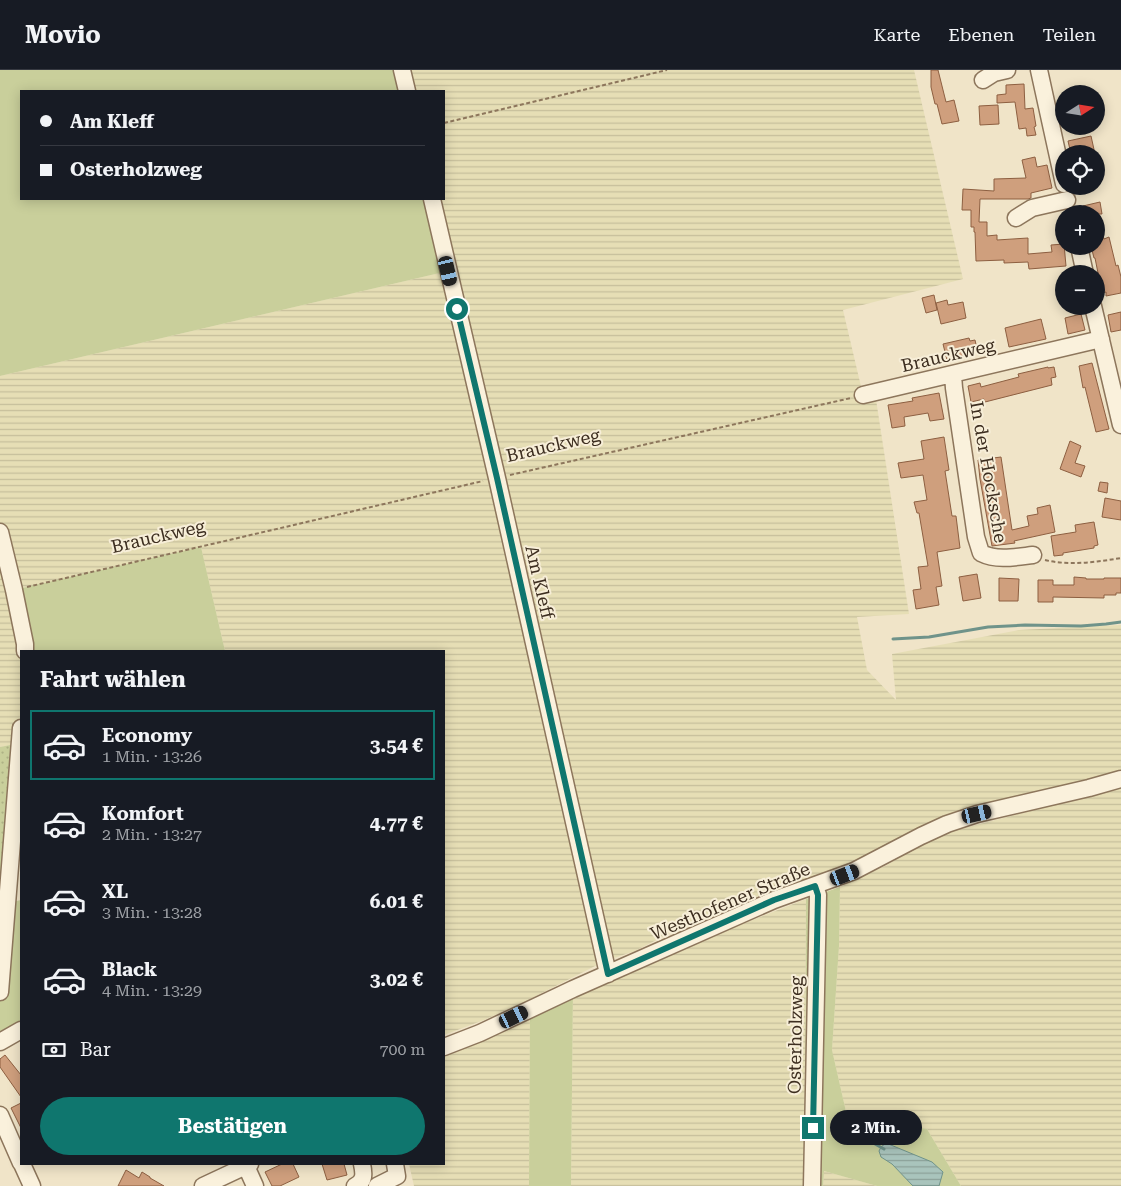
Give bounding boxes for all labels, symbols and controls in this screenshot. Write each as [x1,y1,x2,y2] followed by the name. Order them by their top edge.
[25,21,101,49] text: Movio
[874,24,920,45] text: Karte
[948,24,1014,45] text: Ebenen
[1042,24,1096,45] text: Teilen
[1055,85,1105,135] north arrow
[1055,85,1105,315] map controls
[70,110,154,133] text: Am Kleff
[1055,145,1105,195] button: locate
[70,158,202,181] text: Osterholzweg
[1055,205,1105,255] button: +
[437,255,458,287] car
[1055,265,1105,315] button: −
[446,298,468,320] route start
[899,334,998,376] street label: Brauckweg
[966,400,1012,545] street label: In der Hocksche
[504,424,603,466] street label: Brauckweg
[109,515,208,557] street label: Brauckweg
[521,543,559,622] street label: Am Kleff
[40,667,186,692] text: Fahrt wählen
[42,723,87,768] icon: car
[102,724,192,747] text: Economy
[370,734,423,757] text: 3.54 €
[102,747,202,766] text: 1 Min. · 13:26
[42,801,87,846] icon: car
[102,802,184,825] text: Komfort
[960,803,993,825] car
[370,812,423,835] text: 4.77 €
[102,825,202,844] text: 2 Min. · 13:27
[647,858,813,944] street label: Westhofener Straße
[828,863,861,887] car
[42,879,87,924] icon: car
[102,880,128,903] text: XL
[370,890,423,913] text: 6.01 €
[102,903,202,922] text: 3 Min. · 13:28
[42,957,87,1002] icon: car
[102,958,157,981] text: Black
[370,968,423,991] text: 3.02 €
[783,975,807,1094] street label: Osterholzweg
[102,981,202,1000] text: 4 Min. · 13:29
[497,1004,530,1030] car
[40,1036,68,1064] icon: cash
[80,1038,111,1061] text: Bar
[379,1040,425,1059] text: 700 m
[40,1097,425,1155] button: Bestätigen
[830,1110,923,1146] callout: 2 Min.
[802,1117,824,1139] route end
[851,1118,901,1137] text: 2 Min.

